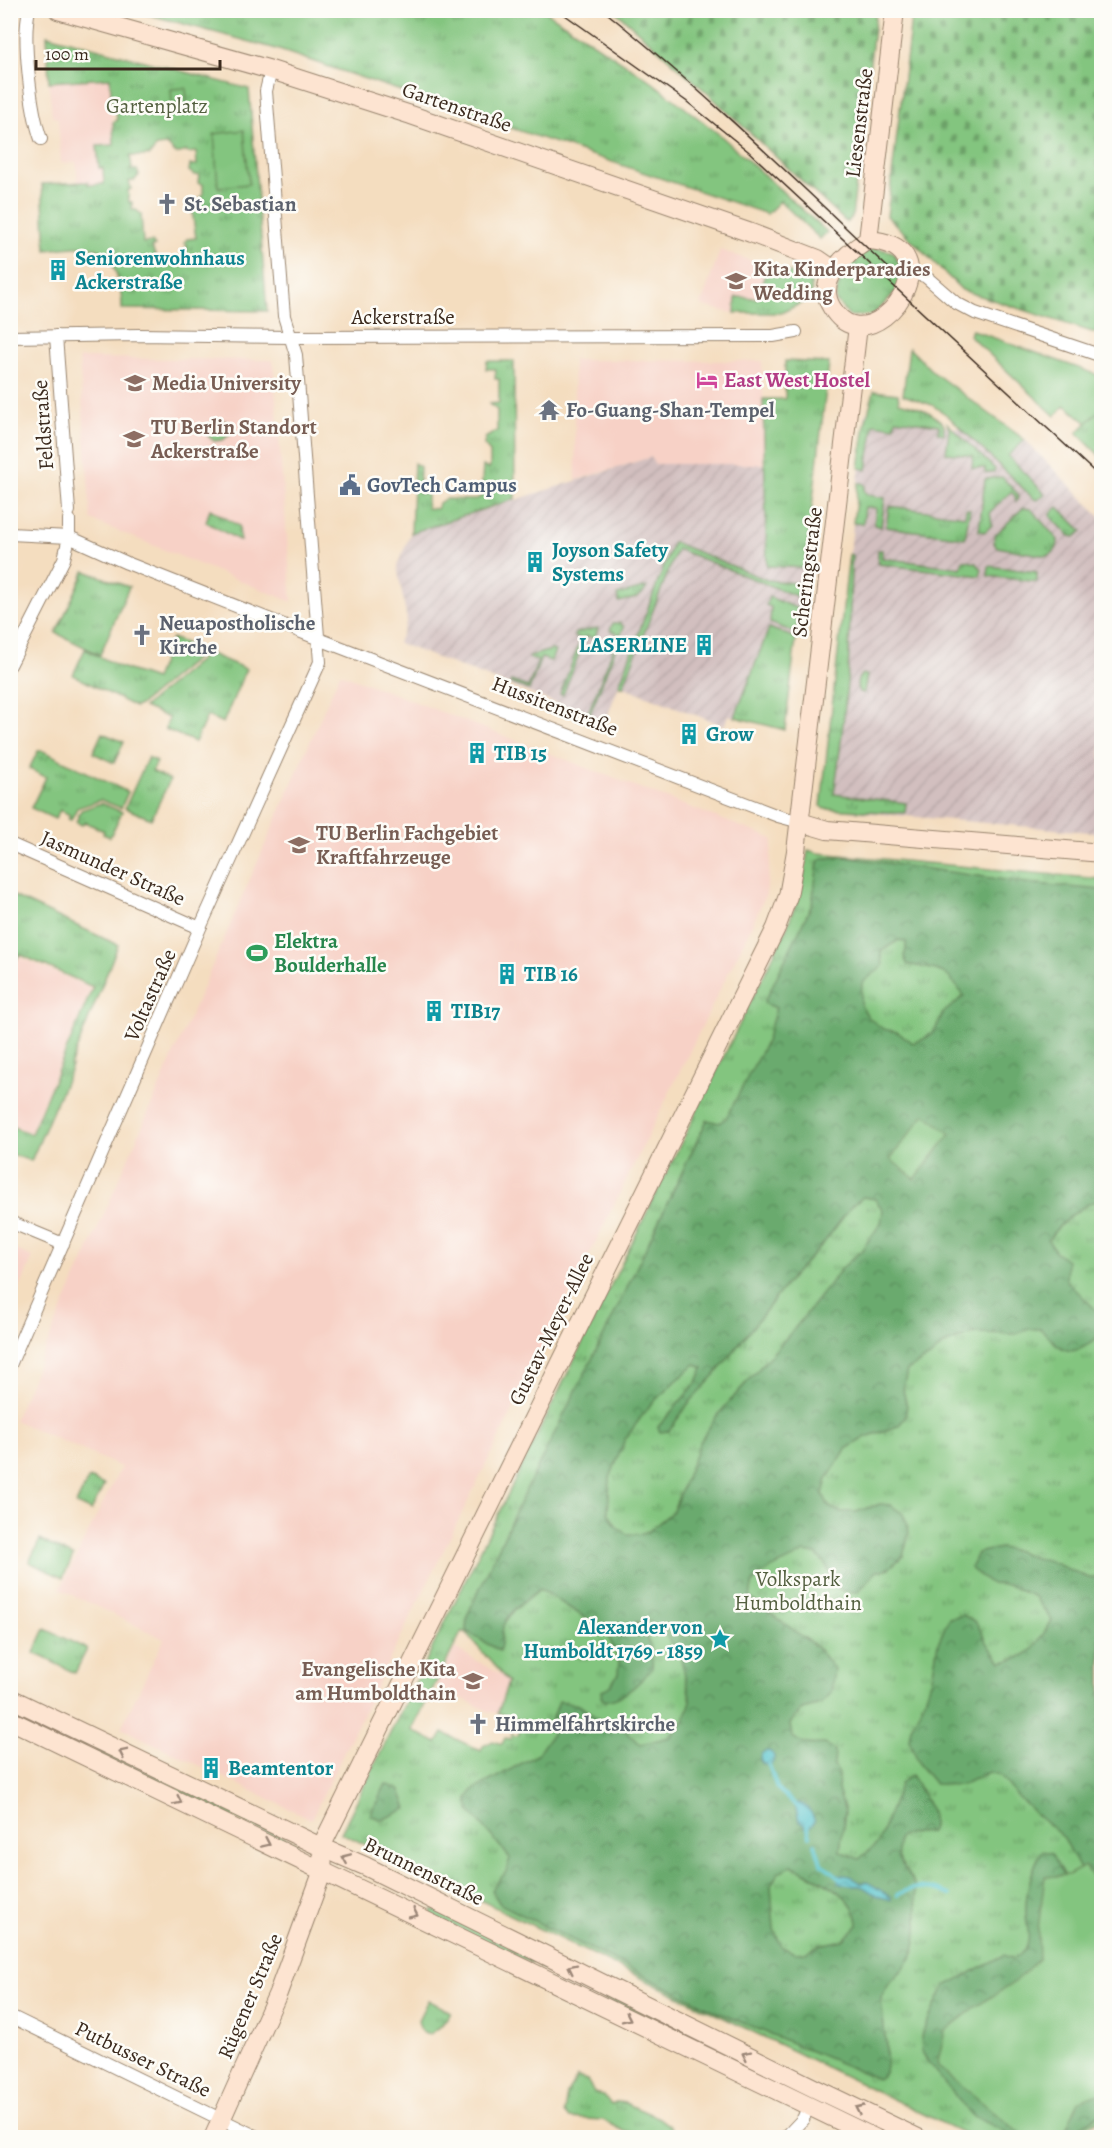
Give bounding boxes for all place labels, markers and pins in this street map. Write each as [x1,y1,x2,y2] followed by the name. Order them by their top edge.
[184,190,297,218] place label: St. Sebastian
[155,192,179,216] church icon: St. Sebastian
[74,244,245,296] place label: Seniorenwohnhaus Ackerstraße
[752,255,931,307] place label: Kita Kinderparadies Wedding
[46,258,70,282] building icon: Seniorenwohnhaus Ackerstraße
[724,269,748,293] school or university icon: Kita Kinderparadies Wedding
[724,366,870,394] place label: East West Hostel
[695,368,719,392] hotel icon: East West Hostel
[152,369,302,397] place label: Media University
[123,371,147,395] school or university icon: Media University
[566,396,775,424] place label: Fo-Guang-Shan-Tempel
[537,398,561,422] temple icon: Fo-Guang-Shan-Tempel
[150,413,317,465] place label: TU Berlin Standort Ackerstraße
[122,427,146,451] school or university icon: TU Berlin Standort Ackerstraße
[367,471,517,499] place label: GovTech Campus
[338,473,362,497] public building icon: GovTech Campus
[552,536,669,588] place label: Joyson Safety Systems
[523,550,547,574] building icon: Joyson Safety Systems
[159,609,316,661] place label: Neuapostholische Kirche
[130,623,154,647] church icon: Neuapostholische Kirche
[579,631,687,659] place label: LASERLINE
[692,633,716,657] building icon: LASERLINE
[706,720,754,748] place label: Grow
[677,722,701,746] building icon: Grow
[494,739,547,767] place label: TIB 15
[465,741,489,765] building icon: TIB 15
[316,819,498,871] place label: TU Berlin Fachgebiet Kraftfahrzeuge
[287,833,311,857] school or university icon: TU Berlin Fachgebiet Kraftfahrzeuge
[274,927,387,979] place label: Elektra Boulderhalle
[245,941,269,965] sports icon: Elektra Boulderhalle
[524,960,578,988] place label: TIB 16
[495,962,519,986] building icon: TIB 16
[451,997,500,1025] place label: TIB17
[422,999,446,1023] building icon: TIB17
[523,1613,703,1665] place label: Alexander von Humboldt 1769 - 1859
[708,1627,732,1651] place icon: Alexander von Humboldt 1769 - 1859
[295,1655,457,1707] place label: Evangelische Kita am Humboldthain
[461,1669,485,1693] school or university icon: Evangelische Kita am Humboldthain
[495,1710,676,1738] place label: Himmelfahrtskirche
[466,1712,490,1736] church icon: Himmelfahrtskirche
[228,1754,334,1782] place label: Beamtentor
[199,1756,223,1780] building icon: Beamtentor

